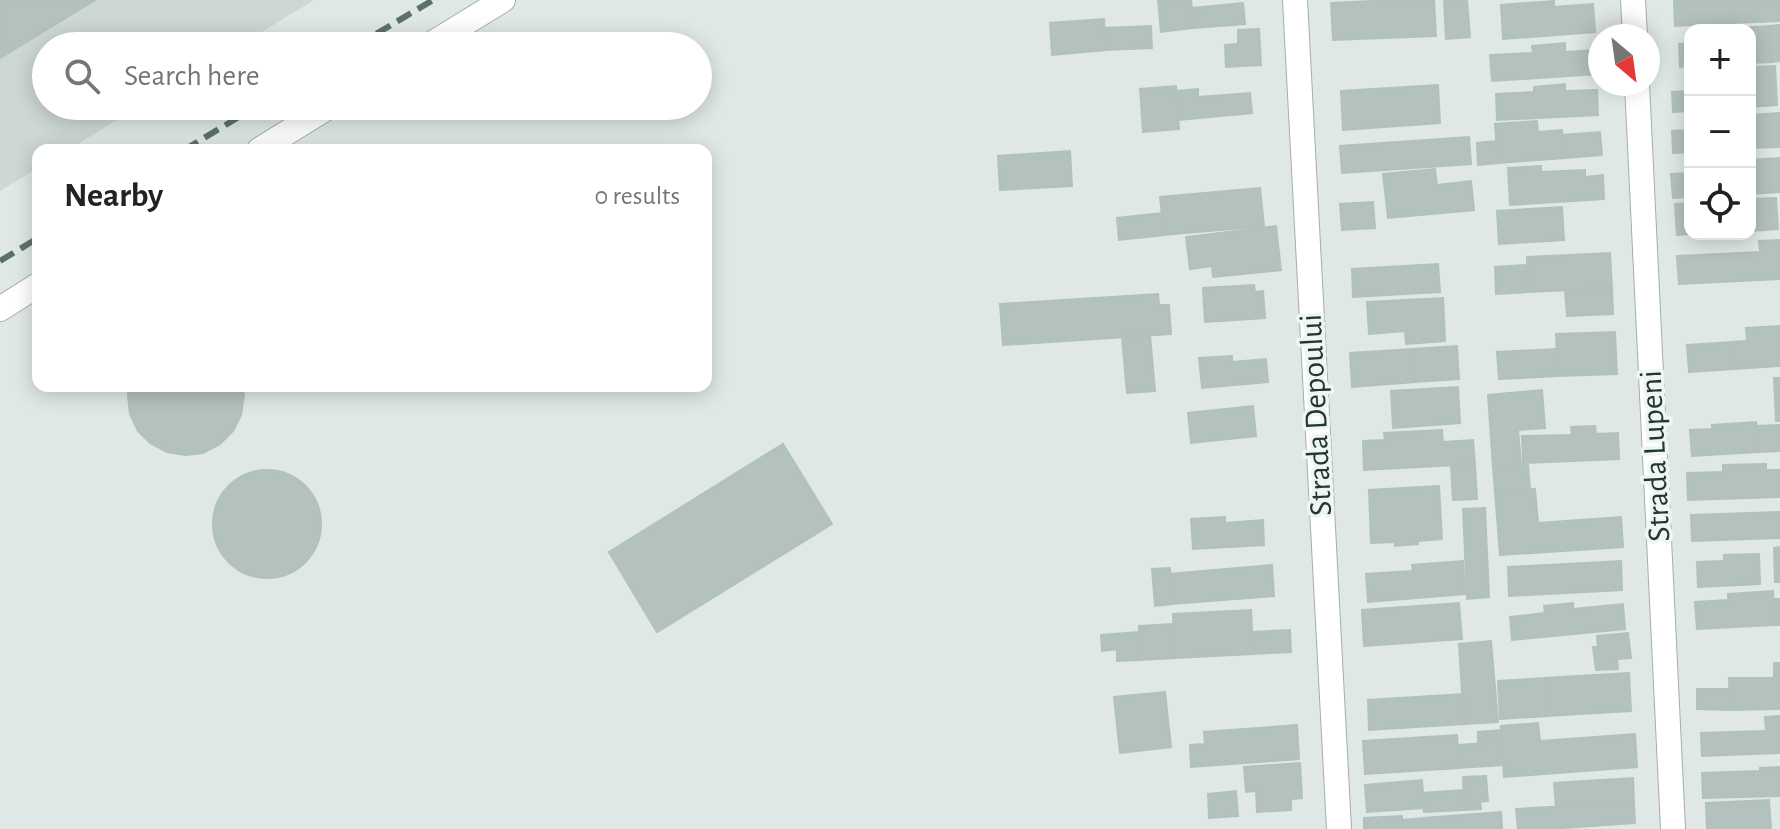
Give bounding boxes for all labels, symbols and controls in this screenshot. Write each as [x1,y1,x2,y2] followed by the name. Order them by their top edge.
[1588,24,1660,96] north arrow
[1684,24,1756,240] map controls
[1684,24,1756,96] button: +
[32,32,712,120] search box
[60,54,104,98] icon: search
[124,61,260,91] text: Search here
[1684,96,1756,168] button: −
[1684,168,1756,240] button: locate
[64,179,163,213] text: Nearby
[594,183,680,209] text: 0 results
[1295,313,1337,517] street label: Strada Depoului
[1635,369,1675,543] street label: Strada Lupeni

